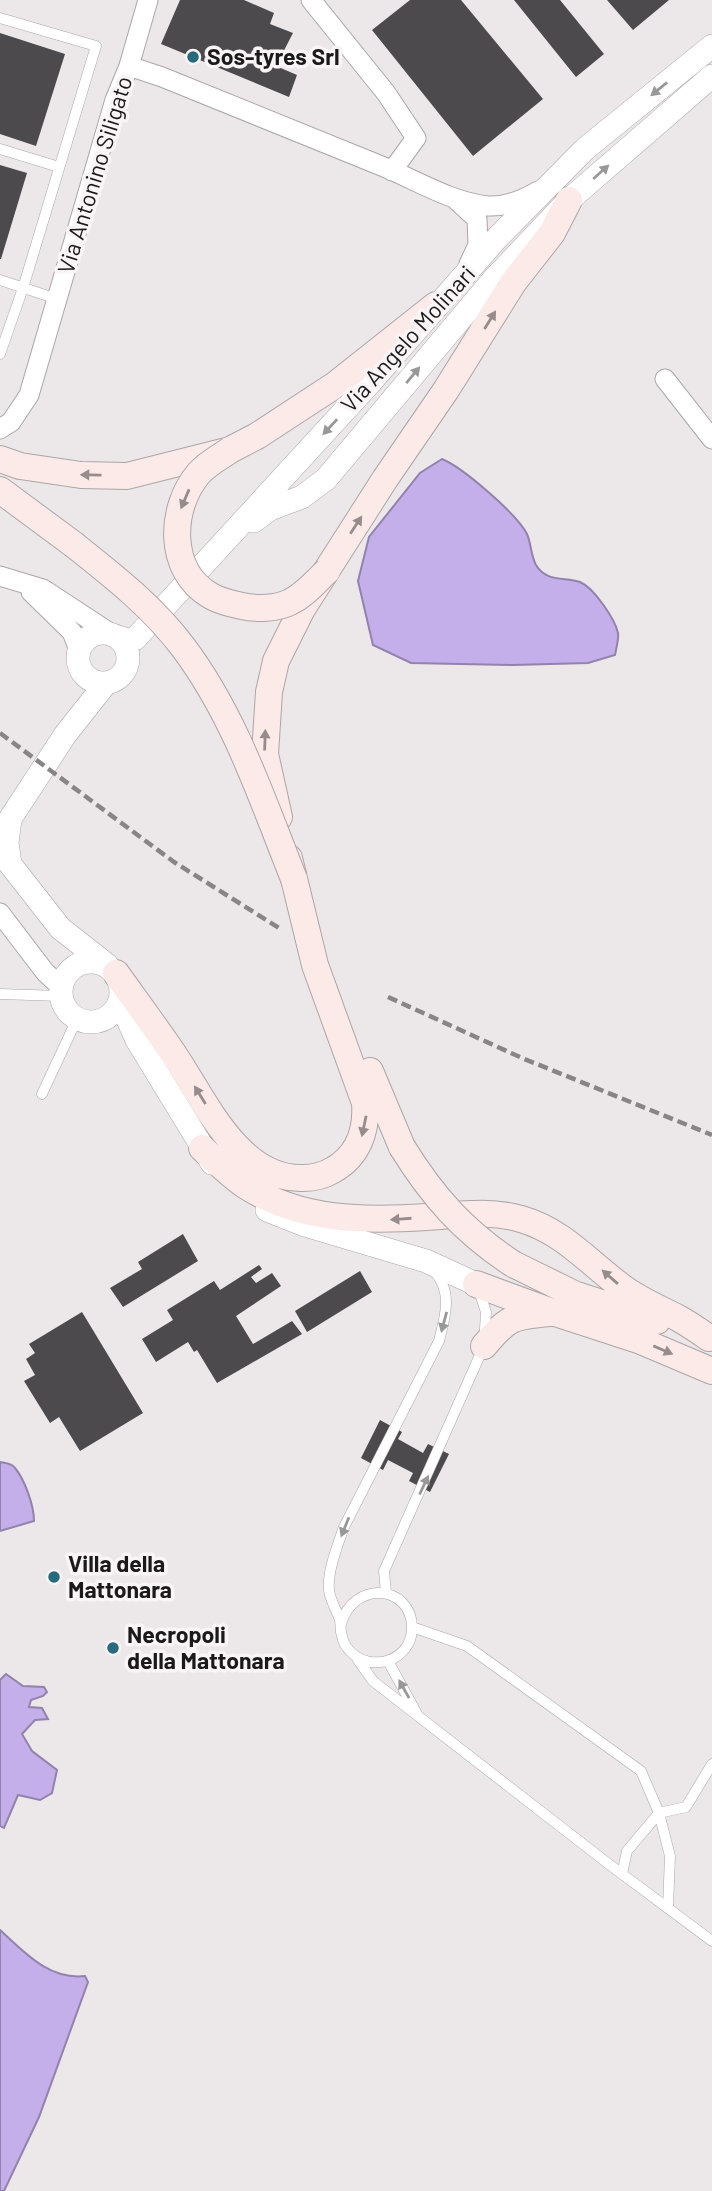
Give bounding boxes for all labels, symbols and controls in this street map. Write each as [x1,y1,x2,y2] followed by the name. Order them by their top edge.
[207,42,340,70] place label: Sos-tyres Srl
[185,49,201,65] marker: Sos-tyres Srl
[51,72,137,277] street label: Via Antonino Siligato
[650,81,668,96] one-way arrow
[592,164,610,180] one-way arrow
[334,259,480,417] street label: Via Angelo Molinari
[483,310,496,330] one-way arrow
[406,366,421,384] one-way arrow
[323,418,338,435] one-way arrow
[80,469,102,481] one-way arrow
[179,489,191,509] one-way arrow
[349,515,362,535] one-way arrow
[260,729,271,751] one-way arrow
[193,1086,206,1105] one-way arrow
[358,1115,369,1137] one-way arrow
[390,1213,412,1224] one-way arrow
[601,1270,618,1285] one-way arrow
[438,1312,448,1333] one-way arrow
[652,1345,673,1356] one-way arrow
[418,1475,430,1495] one-way arrow
[339,1516,350,1537] one-way arrow
[68,1549,172,1603] place label: Villa della Mattonara
[46,1569,62,1585] marker: Villa della Mattonara
[127,1620,285,1674] place label: Necropoli della Mattonara
[105,1640,121,1656] marker: Necropoli della Mattonara
[398,1679,410,1699] one-way arrow

